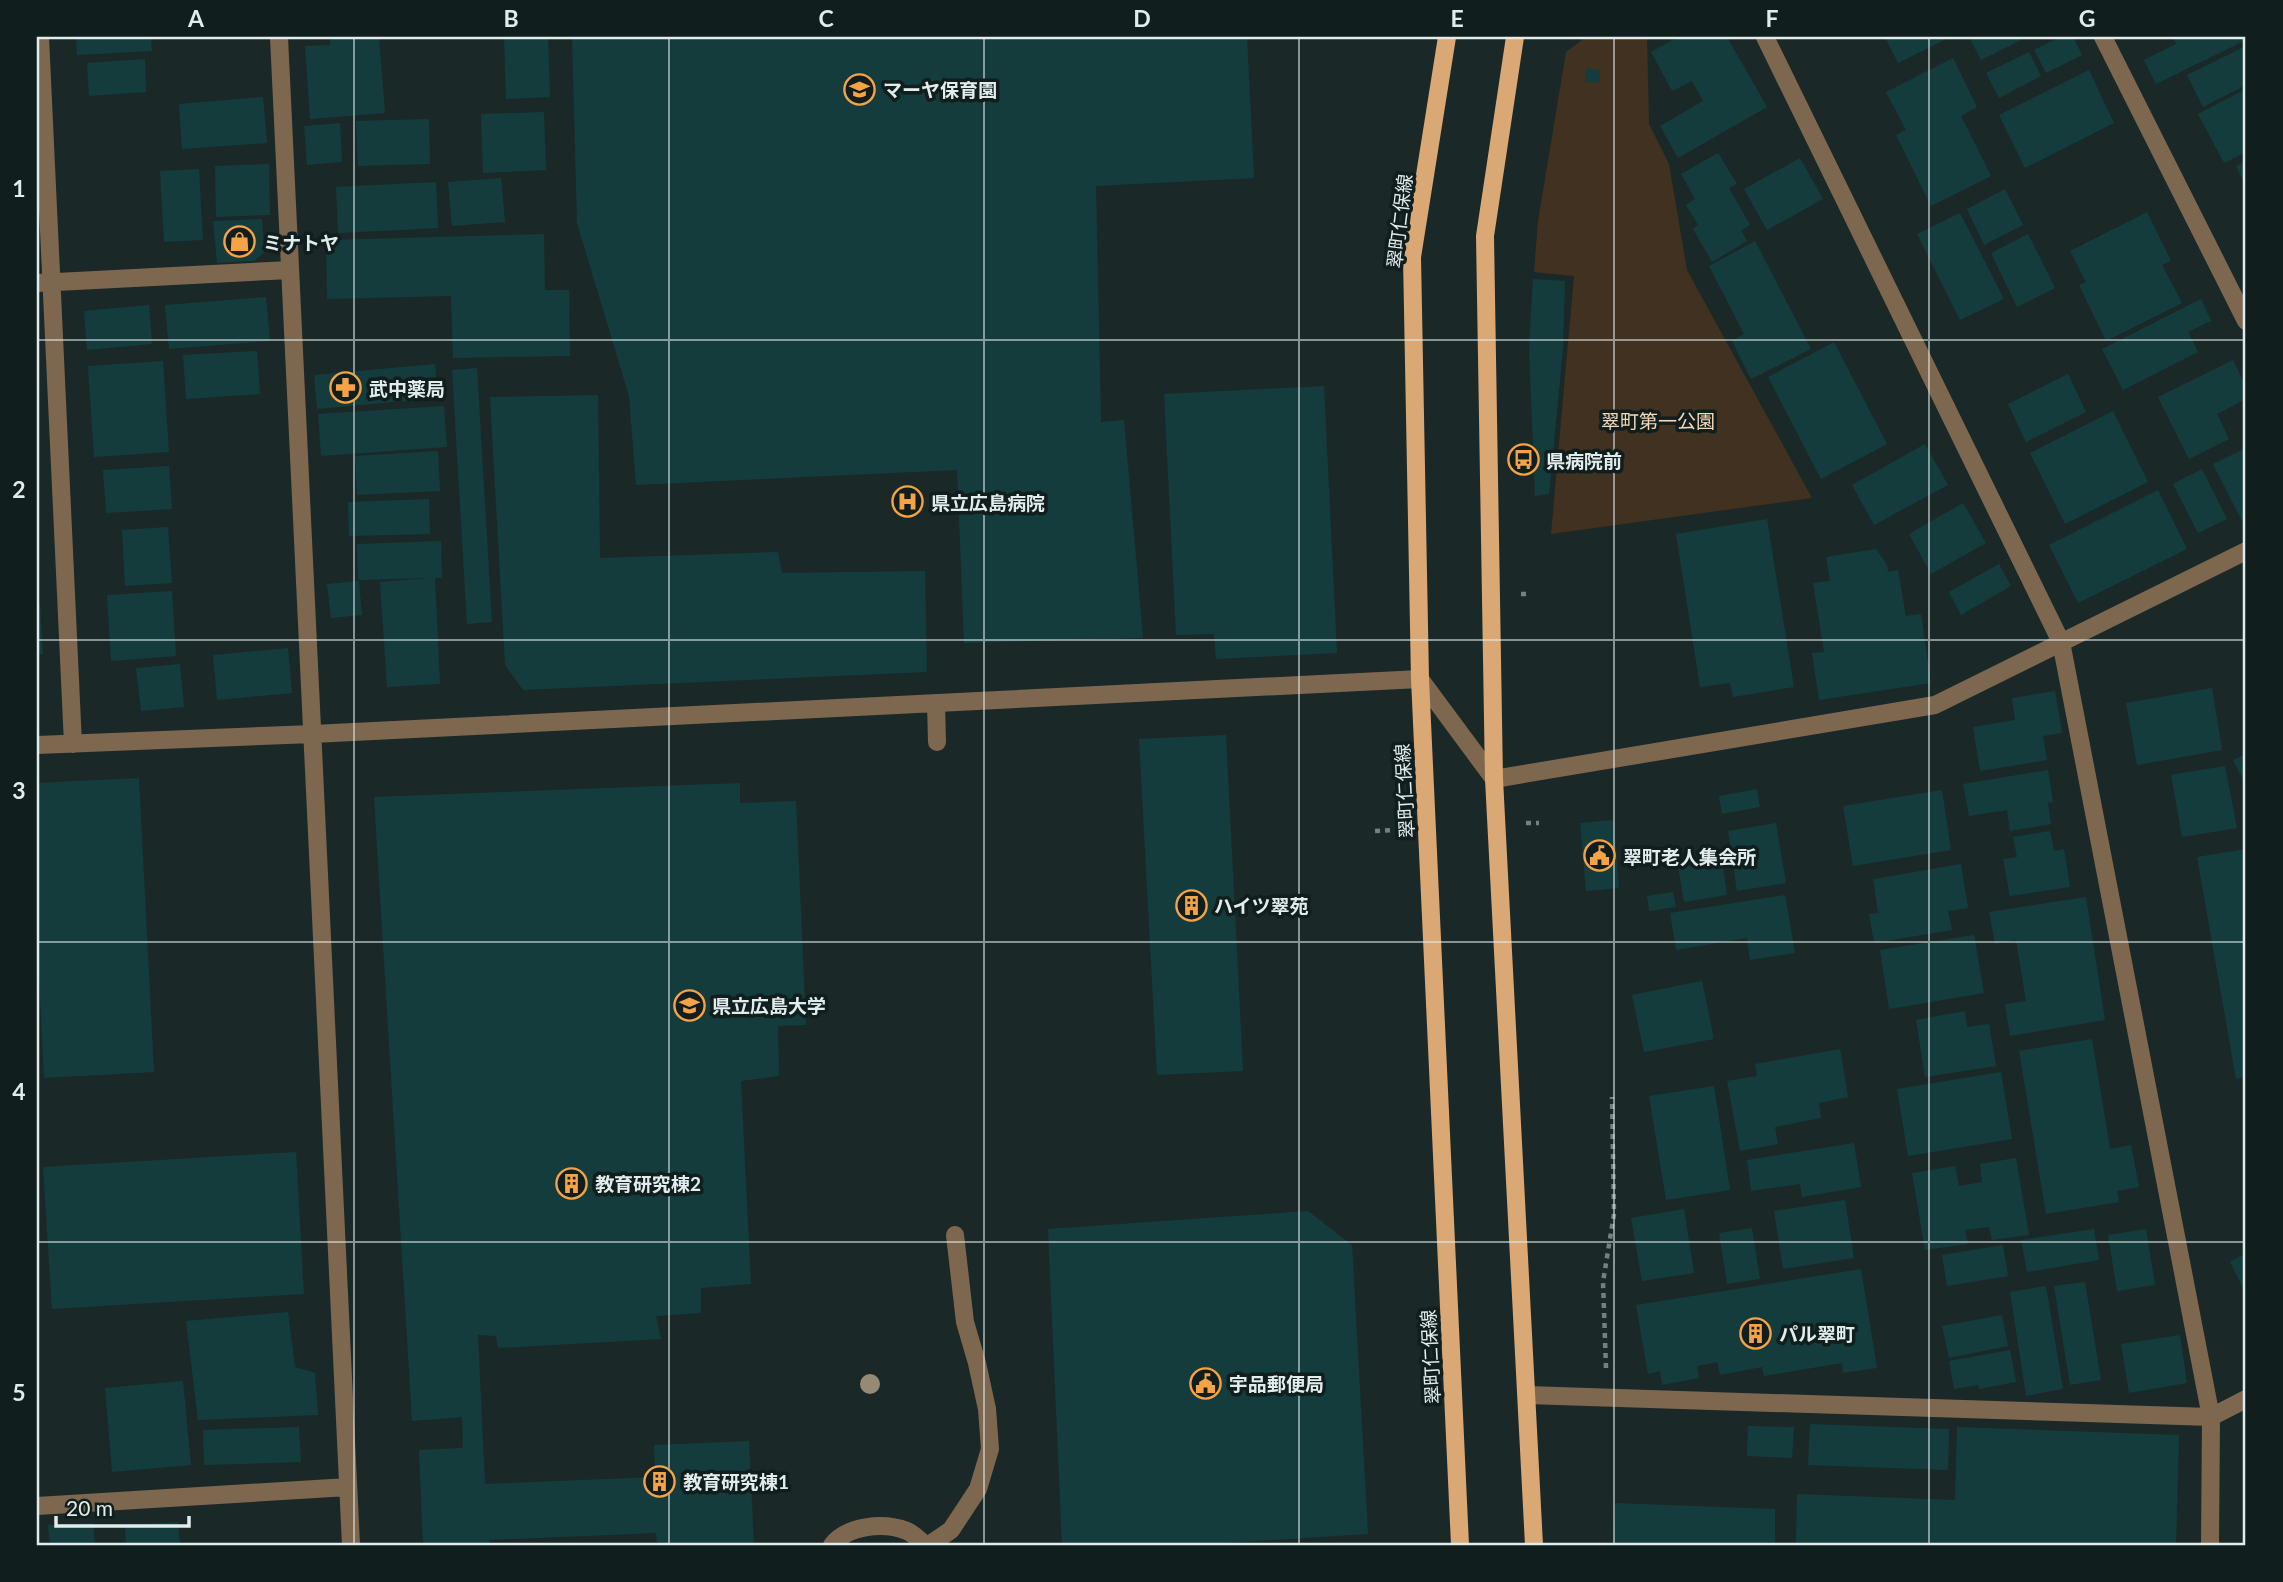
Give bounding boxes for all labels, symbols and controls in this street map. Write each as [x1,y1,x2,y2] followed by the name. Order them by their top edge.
[187,4,205,32] text: A
[503,4,519,32] text: B
[818,4,834,32] text: C
[1133,4,1151,32] text: D
[1450,4,1464,32] text: E
[1765,4,1779,32] text: F
[2079,4,2095,32] text: G
[843,72,877,106] school or university icon: マーヤ保育園
[883,78,997,101] place label: マーヤ保育園
[1382,172,1416,270] street label: 翠町仁保線
[12,174,26,202] text: 1
[223,225,257,259] shop icon: ミナトヤ
[263,231,339,254] place label: ミナトヤ
[329,371,363,405] pharmacy icon: 武中薬局
[369,377,445,400] place label: 武中薬局
[1601,409,1715,432] park label: 翠町第一公園
[1506,443,1540,477] bus stop icon: 県病院前
[1546,449,1622,472] place label: 県病院前
[12,475,26,503] text: 2
[891,485,925,519] hospital icon: 県立広島病院
[931,491,1045,514] place label: 県立広島病院
[1390,743,1418,839] street label: 翠町仁保線
[12,776,26,804] text: 3
[1583,839,1617,873] public building icon: 翠町老人集会所
[1623,845,1756,868] place label: 翠町老人集会所
[1174,888,1208,922] building icon: ハイツ翠苑
[1214,894,1309,917] place label: ハイツ翠苑
[672,988,706,1022] school or university icon: 県立広島大学
[712,994,826,1017] place label: 県立広島大学
[12,1077,26,1105] text: 4
[555,1166,589,1200] building icon: 教育研究棟2
[595,1172,701,1195] place label: 教育研究棟2
[1416,1309,1444,1405] street label: 翠町仁保線
[1739,1316,1773,1350] building icon: パル翠町
[1779,1322,1855,1345] place label: パル翠町
[1189,1366,1223,1400] public building icon: 宇品郵便局
[1229,1372,1324,1395] place label: 宇品郵便局
[12,1378,26,1406] text: 5
[643,1464,677,1498] building icon: 教育研究棟1
[683,1470,789,1493] place label: 教育研究棟1
[56,1484,189,1528] scale bar
[66,1495,113,1520] text: 20 m

